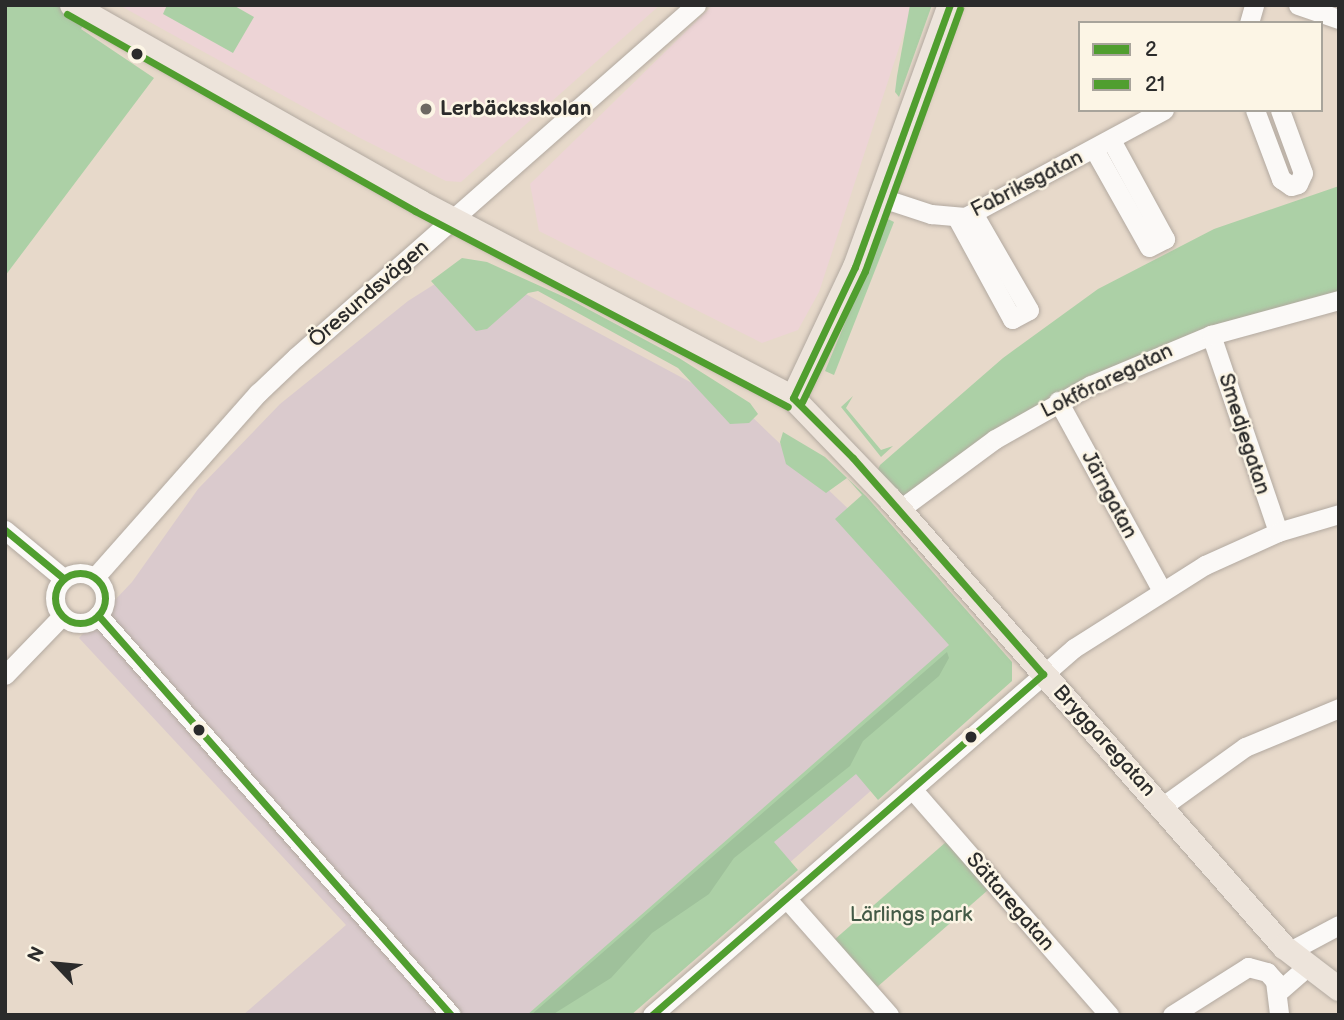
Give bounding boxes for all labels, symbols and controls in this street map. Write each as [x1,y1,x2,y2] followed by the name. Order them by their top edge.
[1078,21,1323,112] legend
[1145,37,1157,62] text: 2
[130,47,144,61] unlabelled marker
[1145,72,1165,97] text: 21
[440,96,591,122] place label: Lerbäcksskolan
[418,101,434,117] marker: Lerbäcksskolan
[967,145,1087,223] street label: Fabriksgatan
[304,235,434,353] street label: Öresundsvägen
[1037,338,1177,424] street label: Lokföraregatan
[1213,370,1275,498] street label: Smedjegatan
[1075,447,1143,543] street label: Järngatan
[1047,680,1161,802] street label: Bryggaregatan
[192,723,206,737] unlabelled marker
[964,730,978,744] unlabelled marker
[960,848,1060,956] street label: Sättaregatan
[850,902,972,928] park label: Lärlings park
[21,929,91,999] north arrow
[23,943,50,966] text: N

